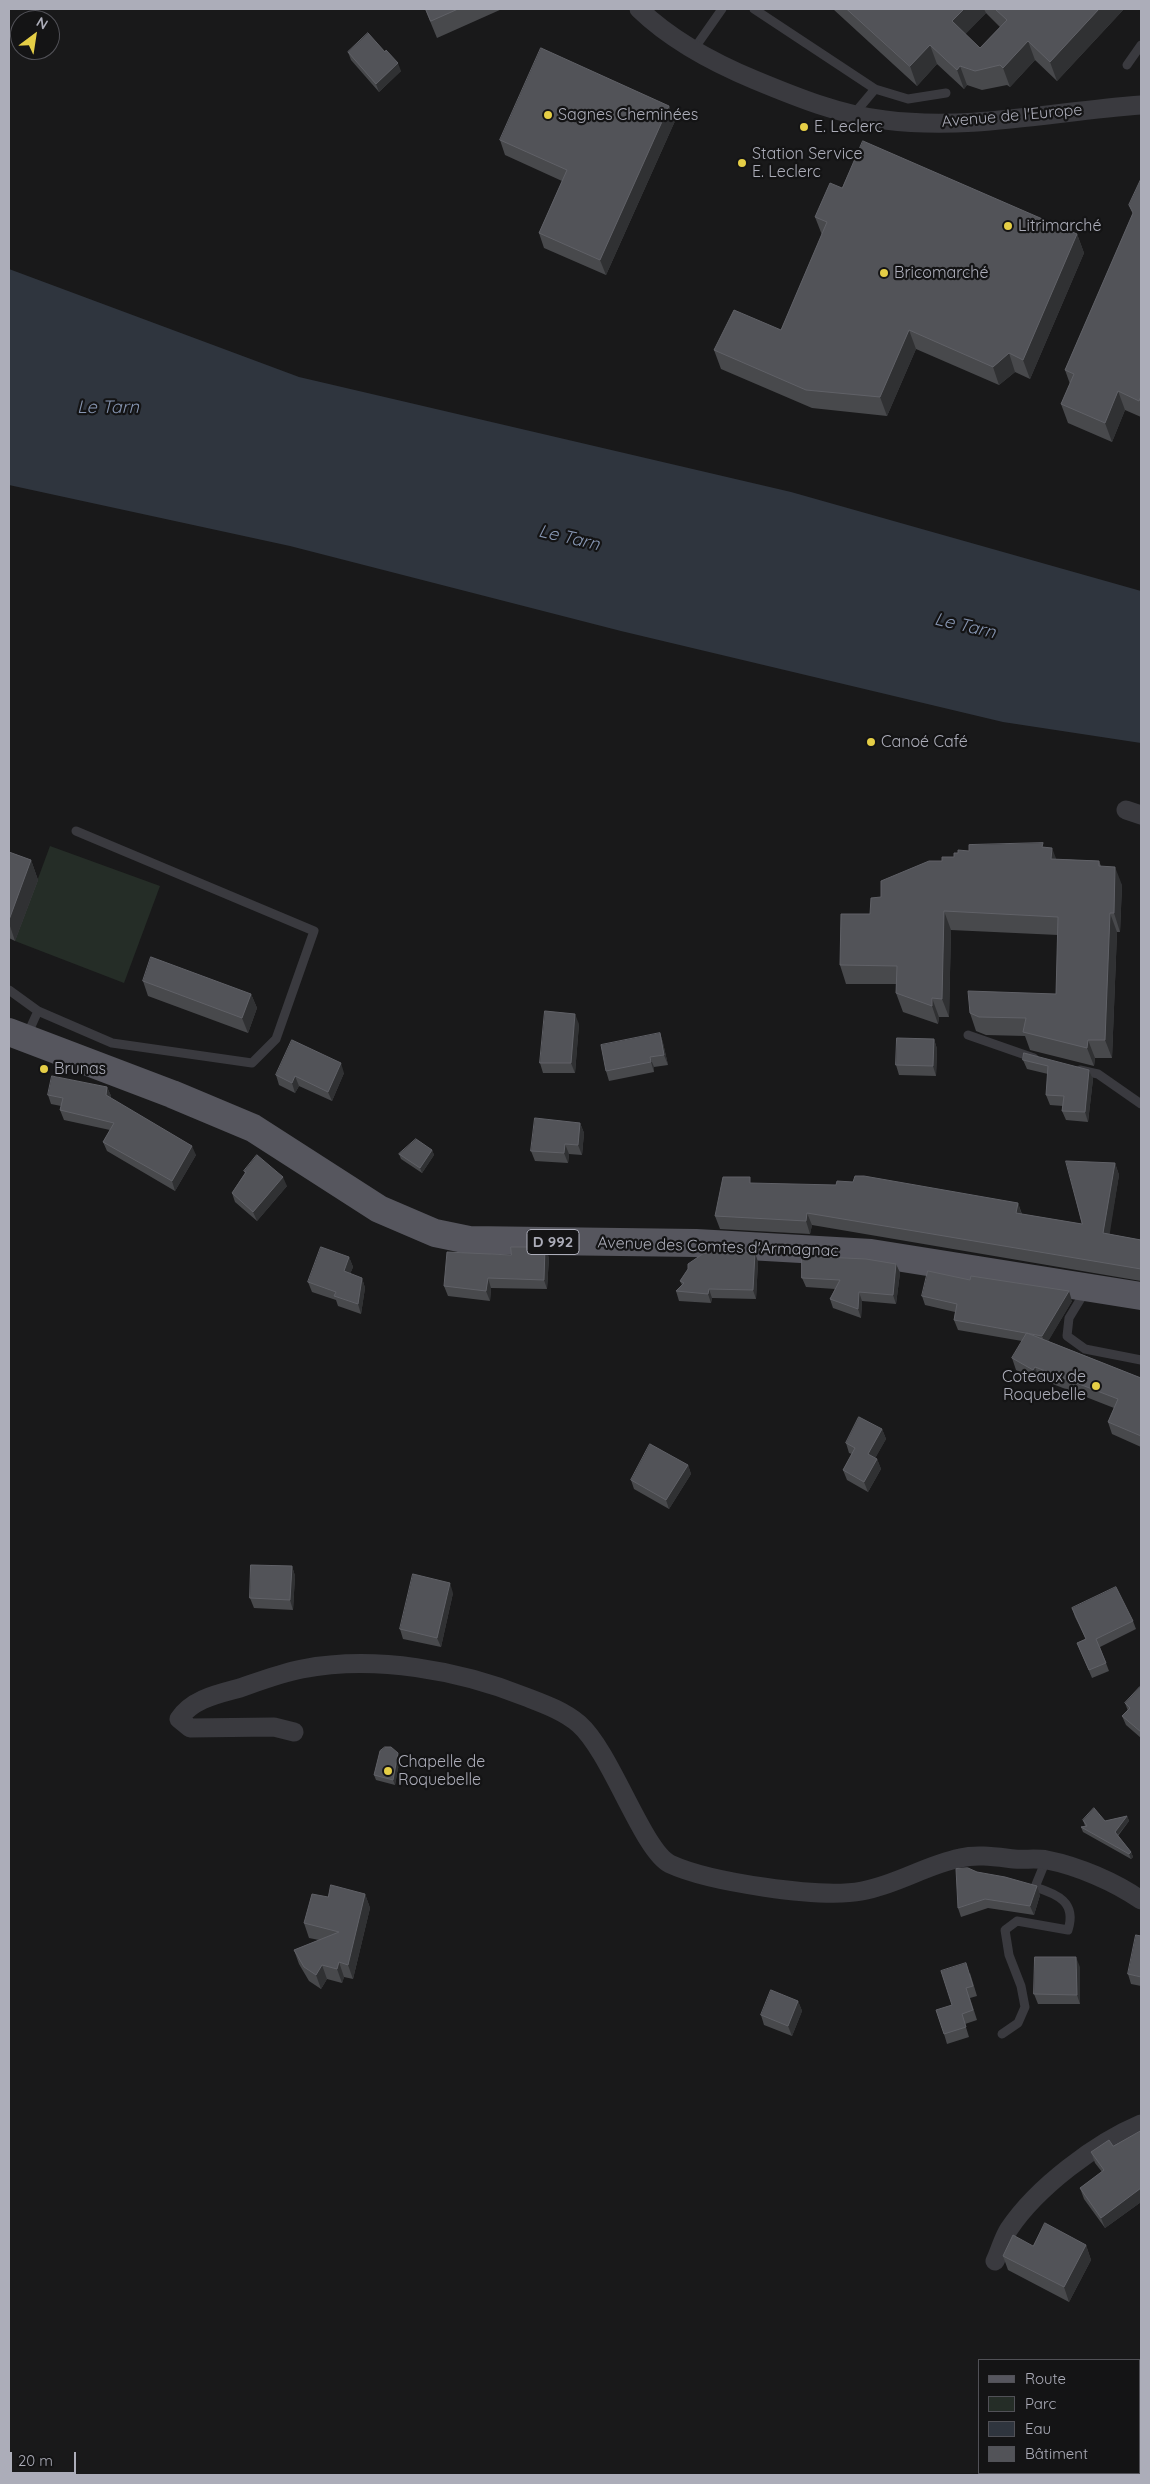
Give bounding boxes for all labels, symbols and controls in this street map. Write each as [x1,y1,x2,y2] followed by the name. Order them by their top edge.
[10,10,60,60] north arrow
[33,13,51,33] text: N
[941,100,1083,132] street label: Avenue de l'Europe
[558,105,698,125] place label: Sagnes Cheminées
[542,109,554,121] marker: Sagnes Cheminées
[814,117,883,137] place label: E. Leclerc
[798,121,810,133] marker: E. Leclerc
[752,144,862,182] place label: Station Service E. Leclerc
[736,157,748,169] marker: Station Service E. Leclerc
[1018,216,1101,236] place label: Litrimarché
[1002,220,1014,232] marker: Litrimarché
[894,263,988,283] place label: Bricomarché
[878,267,890,279] marker: Bricomarché
[77,397,139,419] water label: Le Tarn
[536,521,602,555] water label: Le Tarn
[932,609,998,643] water label: Le Tarn
[881,732,968,752] place label: Canoé Café
[865,736,877,748] marker: Canoé Café
[54,1059,106,1079] place label: Brunas
[38,1063,50,1075] marker: Brunas
[527,1230,579,1254] road number: D 992
[597,1233,839,1261] street label: Avenue des Comtes d'Armagnac
[1002,1367,1086,1405] place label: Coteaux de Roquebelle
[1090,1380,1102,1392] marker: Coteaux de Roquebelle
[398,1752,485,1790] place label: Chapelle de Roquebelle
[382,1765,394,1777] marker: Chapelle de Roquebelle
[978,2359,1140,2474] legend
[1025,2369,1066,2388] text: Route
[1025,2394,1056,2413] text: Parc
[1025,2419,1051,2438] text: Eau
[12,2442,79,2474] scale bar
[1025,2444,1088,2463] text: Bâtiment
[18,2451,53,2470] text: 20 m

